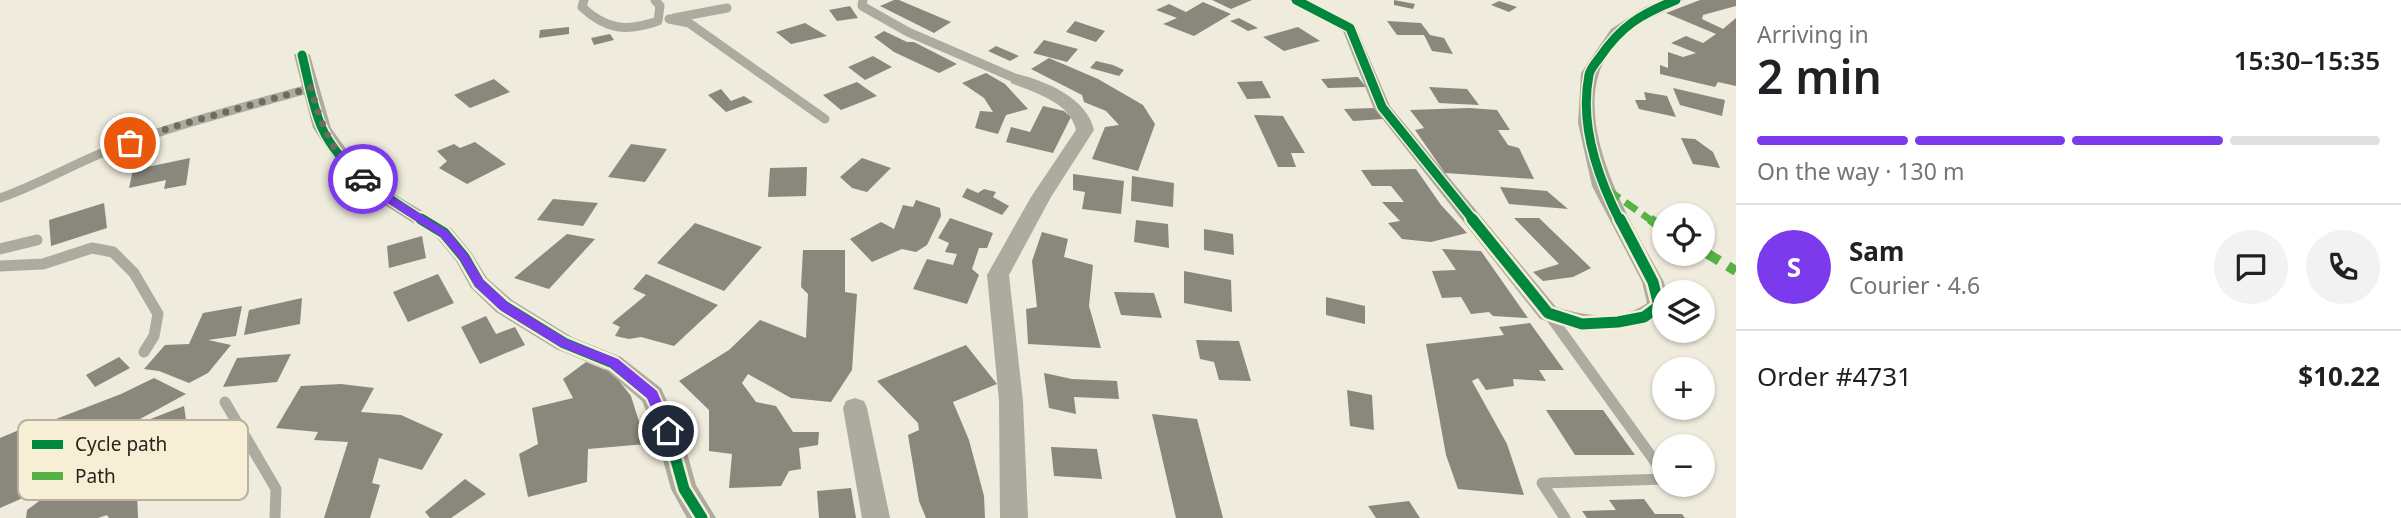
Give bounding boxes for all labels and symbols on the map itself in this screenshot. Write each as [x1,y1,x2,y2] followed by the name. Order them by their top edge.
[100,113,160,173] pin
[328,144,398,214] courier
[638,401,698,461] pin
[18,420,248,500] legend
[75,431,167,457] text: Cycle path
[75,463,116,489] text: Path

